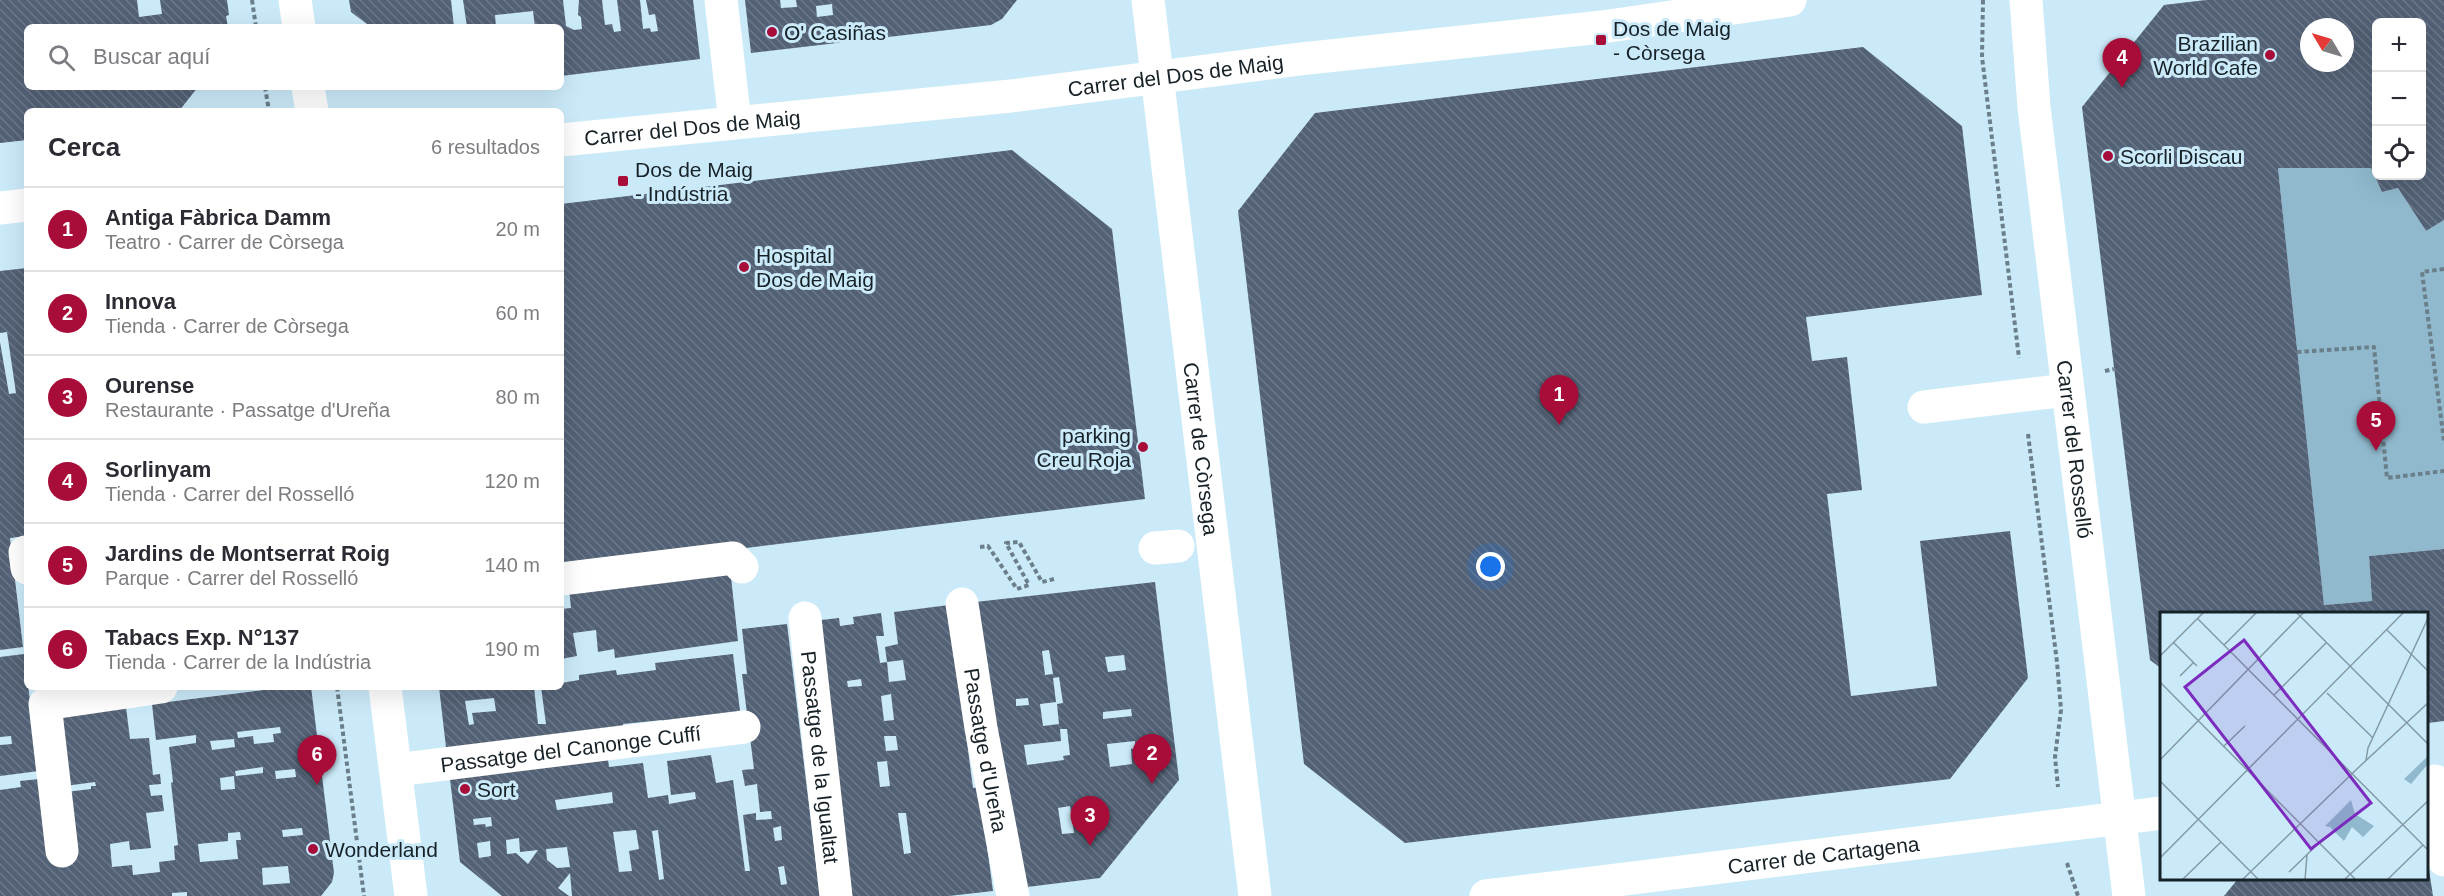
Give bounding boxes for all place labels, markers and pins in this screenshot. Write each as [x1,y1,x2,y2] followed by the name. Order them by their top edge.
[1613,17,1731,64] place label: Dos de Maig - Còrsega
[784,21,886,44] place label: O' Casiñas
[765,25,779,39] marker: O' Casiñas
[2153,32,2258,79] place label: Brazilian World Cafe
[1594,33,1608,47] marker: Dos de Maig - Còrsega
[2102,38,2142,88] pin: 4
[2263,48,2277,62] marker: Brazilian World Cafe
[2120,145,2243,168] place label: Scorli Discau
[2101,149,2115,163] marker: Scorli Discau
[635,158,753,205] place label: Dos de Maig - Indústria
[616,174,630,188] marker: Dos de Maig - Indústria
[756,244,874,291] place label: Hospital Dos de Maig
[737,260,751,274] marker: Hospital Dos de Maig
[1540,376,1578,425] pin: 1
[2356,402,2396,451] pin: 5
[1036,424,1131,471] place label: parking Creu Roja
[1136,440,1150,454] marker: parking Creu Roja
[1132,734,1172,784] pin: 2
[298,736,336,785] pin: 6
[477,778,516,801] place label: Sort
[458,782,472,796] marker: Sort
[1070,796,1110,846] pin: 3
[325,838,438,861] place label: Wonderland
[306,842,320,856] marker: Wonderland

